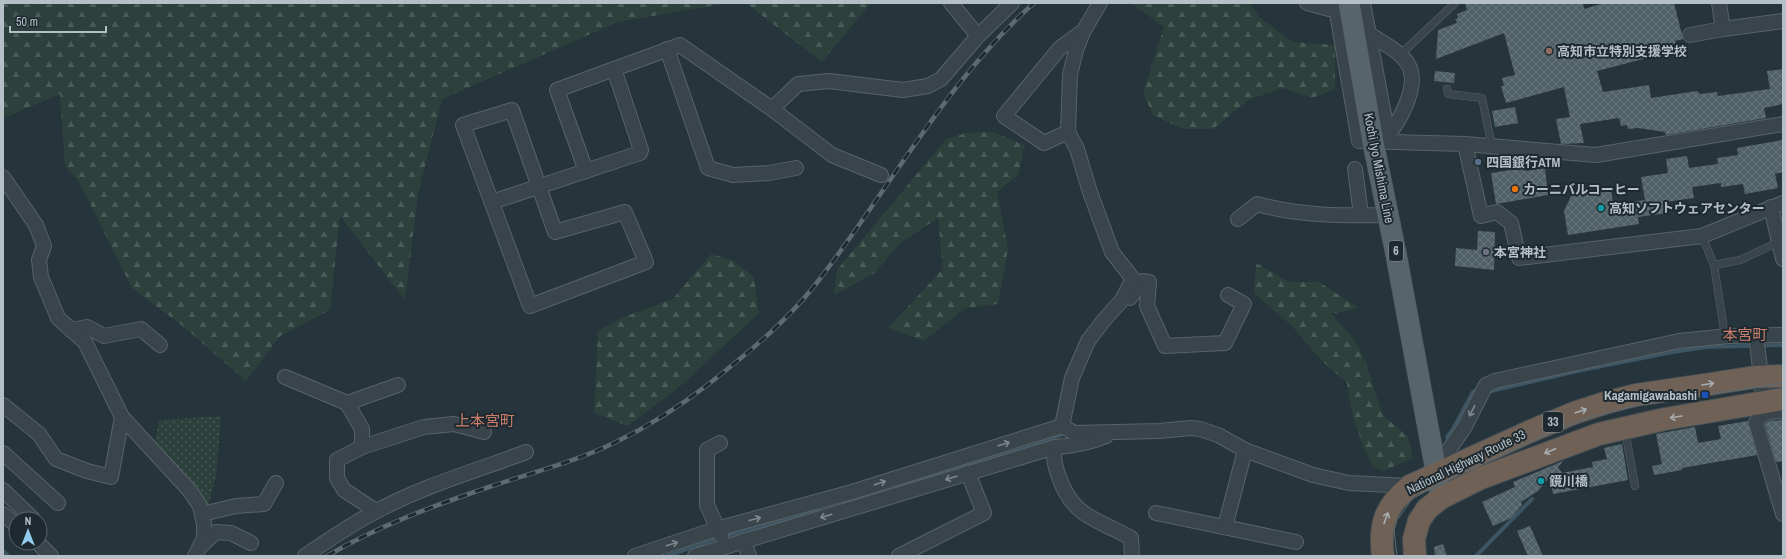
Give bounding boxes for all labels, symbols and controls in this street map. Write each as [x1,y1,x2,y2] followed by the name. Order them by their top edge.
[10,8,106,34] scale bar
[16,14,38,30] text: 50 m
[1557,43,1687,60] place label: 高知市立特別支援学校
[1544,46,1554,56] marker: 高知市立特別支援学校
[1360,111,1398,225] street label: Kochi Iyo Mishima Line
[1486,154,1560,171] place label: 四国銀行ATM
[1473,157,1483,167] marker: 四国銀行ATM
[1523,181,1640,198] place label: カーニバルコーヒー
[1510,184,1520,194] marker: カーニバルコーヒー
[1609,200,1765,217] place label: 高知ソフトウェアセンター
[1596,203,1606,213] marker: 高知ソフトウェアセンター
[1389,241,1403,261] road number: 6
[1494,244,1546,261] place label: 本宮神社
[1481,247,1491,257] marker: 本宮神社
[1722,324,1768,345] district label: 本宮町
[1701,380,1714,388] one-way arrow
[1604,387,1697,404] place label: Kagamigawabashi
[1700,390,1710,400] marker: Kagamigawabashi
[1468,405,1476,417] one-way arrow
[1575,406,1587,414] one-way arrow
[455,410,515,431] district label: 上本宮町
[1543,412,1563,432] road number: 33
[1669,413,1682,421] one-way arrow
[1404,426,1528,498] street label: National Highway Route 33
[998,440,1011,447] one-way arrow
[1545,448,1557,456] one-way arrow
[1549,473,1588,490] place label: 鏡川橋
[945,475,958,482] one-way arrow
[1536,476,1546,486] marker: 鏡川橋
[874,479,887,486] one-way arrow
[8,511,48,551] north arrow
[1382,512,1390,524] one-way arrow
[820,513,833,520] one-way arrow
[25,514,31,528] text: N
[748,514,761,522] one-way arrow
[665,540,678,547] one-way arrow

